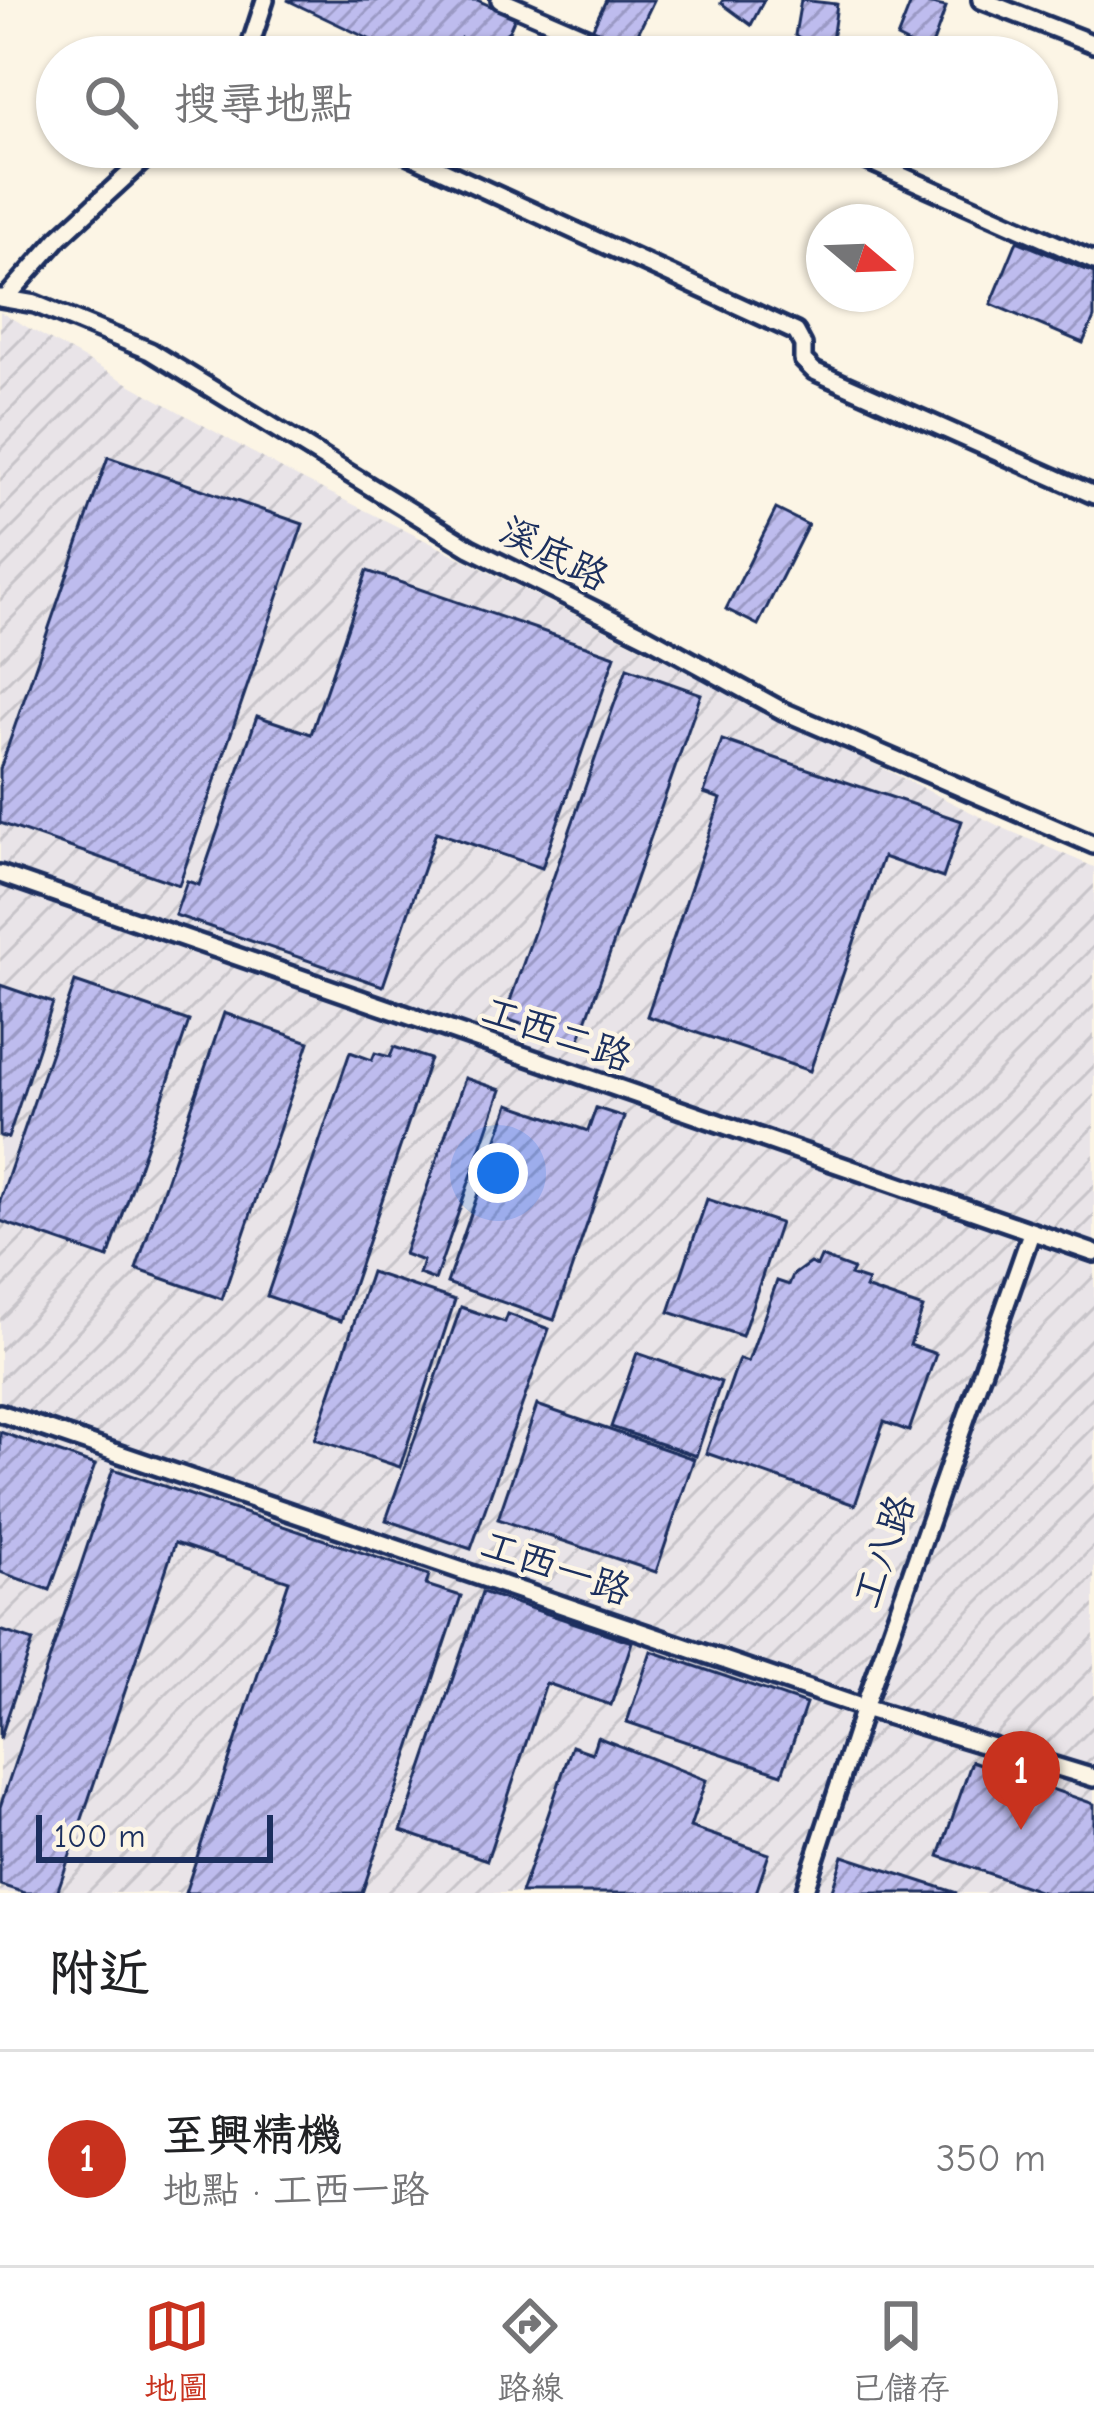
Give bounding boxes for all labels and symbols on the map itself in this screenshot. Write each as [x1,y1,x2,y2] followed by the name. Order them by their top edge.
[806,204,914,312] north arrow
[492,507,616,601] street label: 溪底路
[476,987,638,1081] street label: 工西二路
[468,1143,528,1203] your location
[844,1488,924,1614] street label: 工八路
[475,1521,637,1615] street label: 工西一路
[982,1731,1060,1830] pin: 1
[36,1809,273,1862] scale bar

